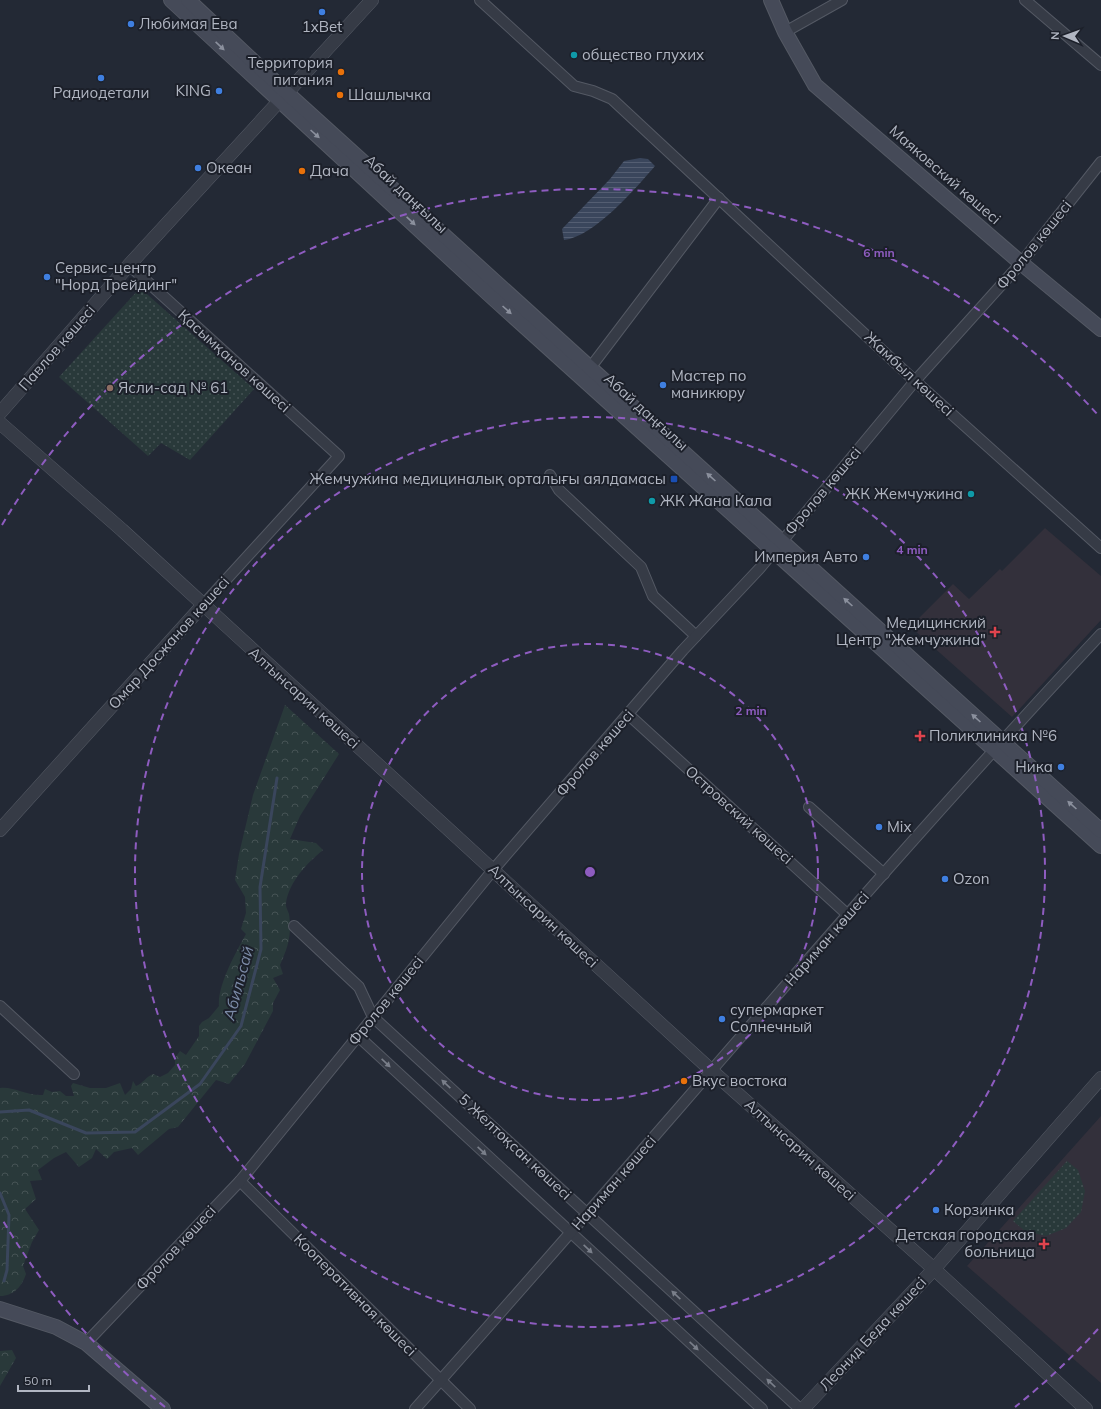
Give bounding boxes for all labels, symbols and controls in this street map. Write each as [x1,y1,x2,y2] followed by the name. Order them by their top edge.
[317,7,327,17] marker: 1xBet
[139,14,238,33] place label: Любимая Ева
[1045,16,1085,56] north arrow
[302,17,342,36] place label: 1xBet
[126,19,136,29] marker: Любимая Ева
[1048,31,1062,40] text: N
[215,41,225,51] one-way arrow
[582,45,704,64] place label: общество глухих
[569,50,579,60] marker: общество глухих
[248,53,333,89] place label: Территория питания
[336,67,346,77] marker: Территория питания
[96,73,106,83] marker: Радиодетали
[175,81,211,100] place label: KING
[53,83,149,102] place label: Радиодетали
[348,85,431,104] place label: Шашлычка
[214,86,224,96] marker: KING
[335,90,345,100] marker: Шашлычка
[886,121,1005,228] street label: Маяковский көшесі
[310,129,320,139] one-way arrow
[361,150,452,237] street label: Абай даңғылы
[206,158,252,177] place label: Океан
[310,161,349,180] place label: Дача
[193,163,203,173] marker: Океан
[297,166,307,176] marker: Дача
[992,196,1075,293] street label: Фролов көшесі
[406,217,417,226] one-way arrow
[863,245,895,260] text: 6 min
[55,258,177,294] place label: Сервис-центр "Норд Трейдинг"
[42,272,52,282] marker: Сервис-центр "Норд Трейдинг"
[14,301,99,394] street label: Павлов көшесі
[174,305,294,416] street label: Қасымқанов көшесі
[502,305,511,314] one-way arrow
[861,327,958,420] street label: Жамбыл көшесі
[671,366,746,402] place label: Мастер по маникюру
[600,369,692,454] street label: Абай даңғылы
[118,378,228,397] place label: Ясли-сад № 61
[658,380,668,390] marker: Мастер по маникюру
[105,383,115,393] marker: Ясли-сад № 61
[780,443,865,539] street label: Фролов көшесі
[310,469,666,488] place label: Жемчужина медициналық орталығы аялдамасы
[706,473,715,482] one-way arrow
[669,474,679,484] marker: Жемчужина медициналық орталығы аялдамасы
[845,484,963,503] place label: ЖК Жемчужина
[966,489,976,499] marker: ЖК Жемчужина
[660,491,772,510] place label: ЖК Жана Кала
[647,496,657,506] marker: ЖК Жана Кала
[896,542,928,557] text: 4 min
[754,547,858,566] place label: Империя Авто
[861,552,871,562] marker: Империя Авто
[104,572,233,713] street label: Омар Досжанов көшесі
[844,598,853,607] one-way arrow
[836,613,986,649] place label: Медицинский Центр "Жемчужина"
[989,626,1001,638] marker: Медицинский Центр "Жемчужина"
[245,643,364,753] street label: Алтынсарин көшесі
[735,703,767,718] text: 2 min
[552,705,638,800] street label: Фролов көшесі
[971,713,981,722] one-way arrow
[929,726,1057,745] place label: Поликлиника №6
[914,730,926,742] marker: Поликлиника №6
[1015,757,1053,776] place label: Ника
[682,761,797,868] street label: Островский көшесі
[1056,762,1066,772] marker: Ника
[1067,800,1077,810] one-way arrow
[887,817,911,836] place label: Mix
[874,822,884,832] marker: Mix
[485,860,602,971] street label: Алтынсарин көшесі
[583,865,597,879] centre of rings
[953,869,990,888] place label: Ozon
[940,874,950,884] marker: Ozon
[780,887,873,990] street label: Нариман көшесі
[218,944,257,1023] water label: Абильсай
[344,952,427,1049] street label: Фролов көшесі
[730,1000,824,1036] place label: супермаркет Солнечный
[717,1014,727,1024] marker: супермаркет Солнечный
[381,1058,392,1067] one-way arrow
[692,1071,787,1090] place label: Вкус востока
[679,1076,689,1086] marker: Вкус востока
[441,1080,450,1089] one-way arrow
[455,1089,576,1204] street label: 5 Желтоқсан көшесі
[741,1095,860,1205] street label: Алтынсарин көшесі
[567,1131,660,1234] street label: Нариман көшесі
[477,1146,487,1156] one-way arrow
[944,1200,1014,1219] place label: Корзинка
[131,1201,220,1294] street label: Фролов көшесі
[931,1205,941,1215] marker: Корзинка
[896,1225,1035,1261] place label: Детская городская больница
[290,1229,421,1360] street label: Кооперативная көшесі
[1038,1238,1050,1250] marker: Детская городская больница
[583,1244,593,1253] one-way arrow
[815,1273,930,1395] street label: Леонид Беда көшесі
[671,1290,681,1300] one-way arrow
[689,1341,698,1350] one-way arrow
[18,1367,89,1393] scale bar
[24,1373,52,1388] text: 50 m
[766,1378,777,1387] one-way arrow

